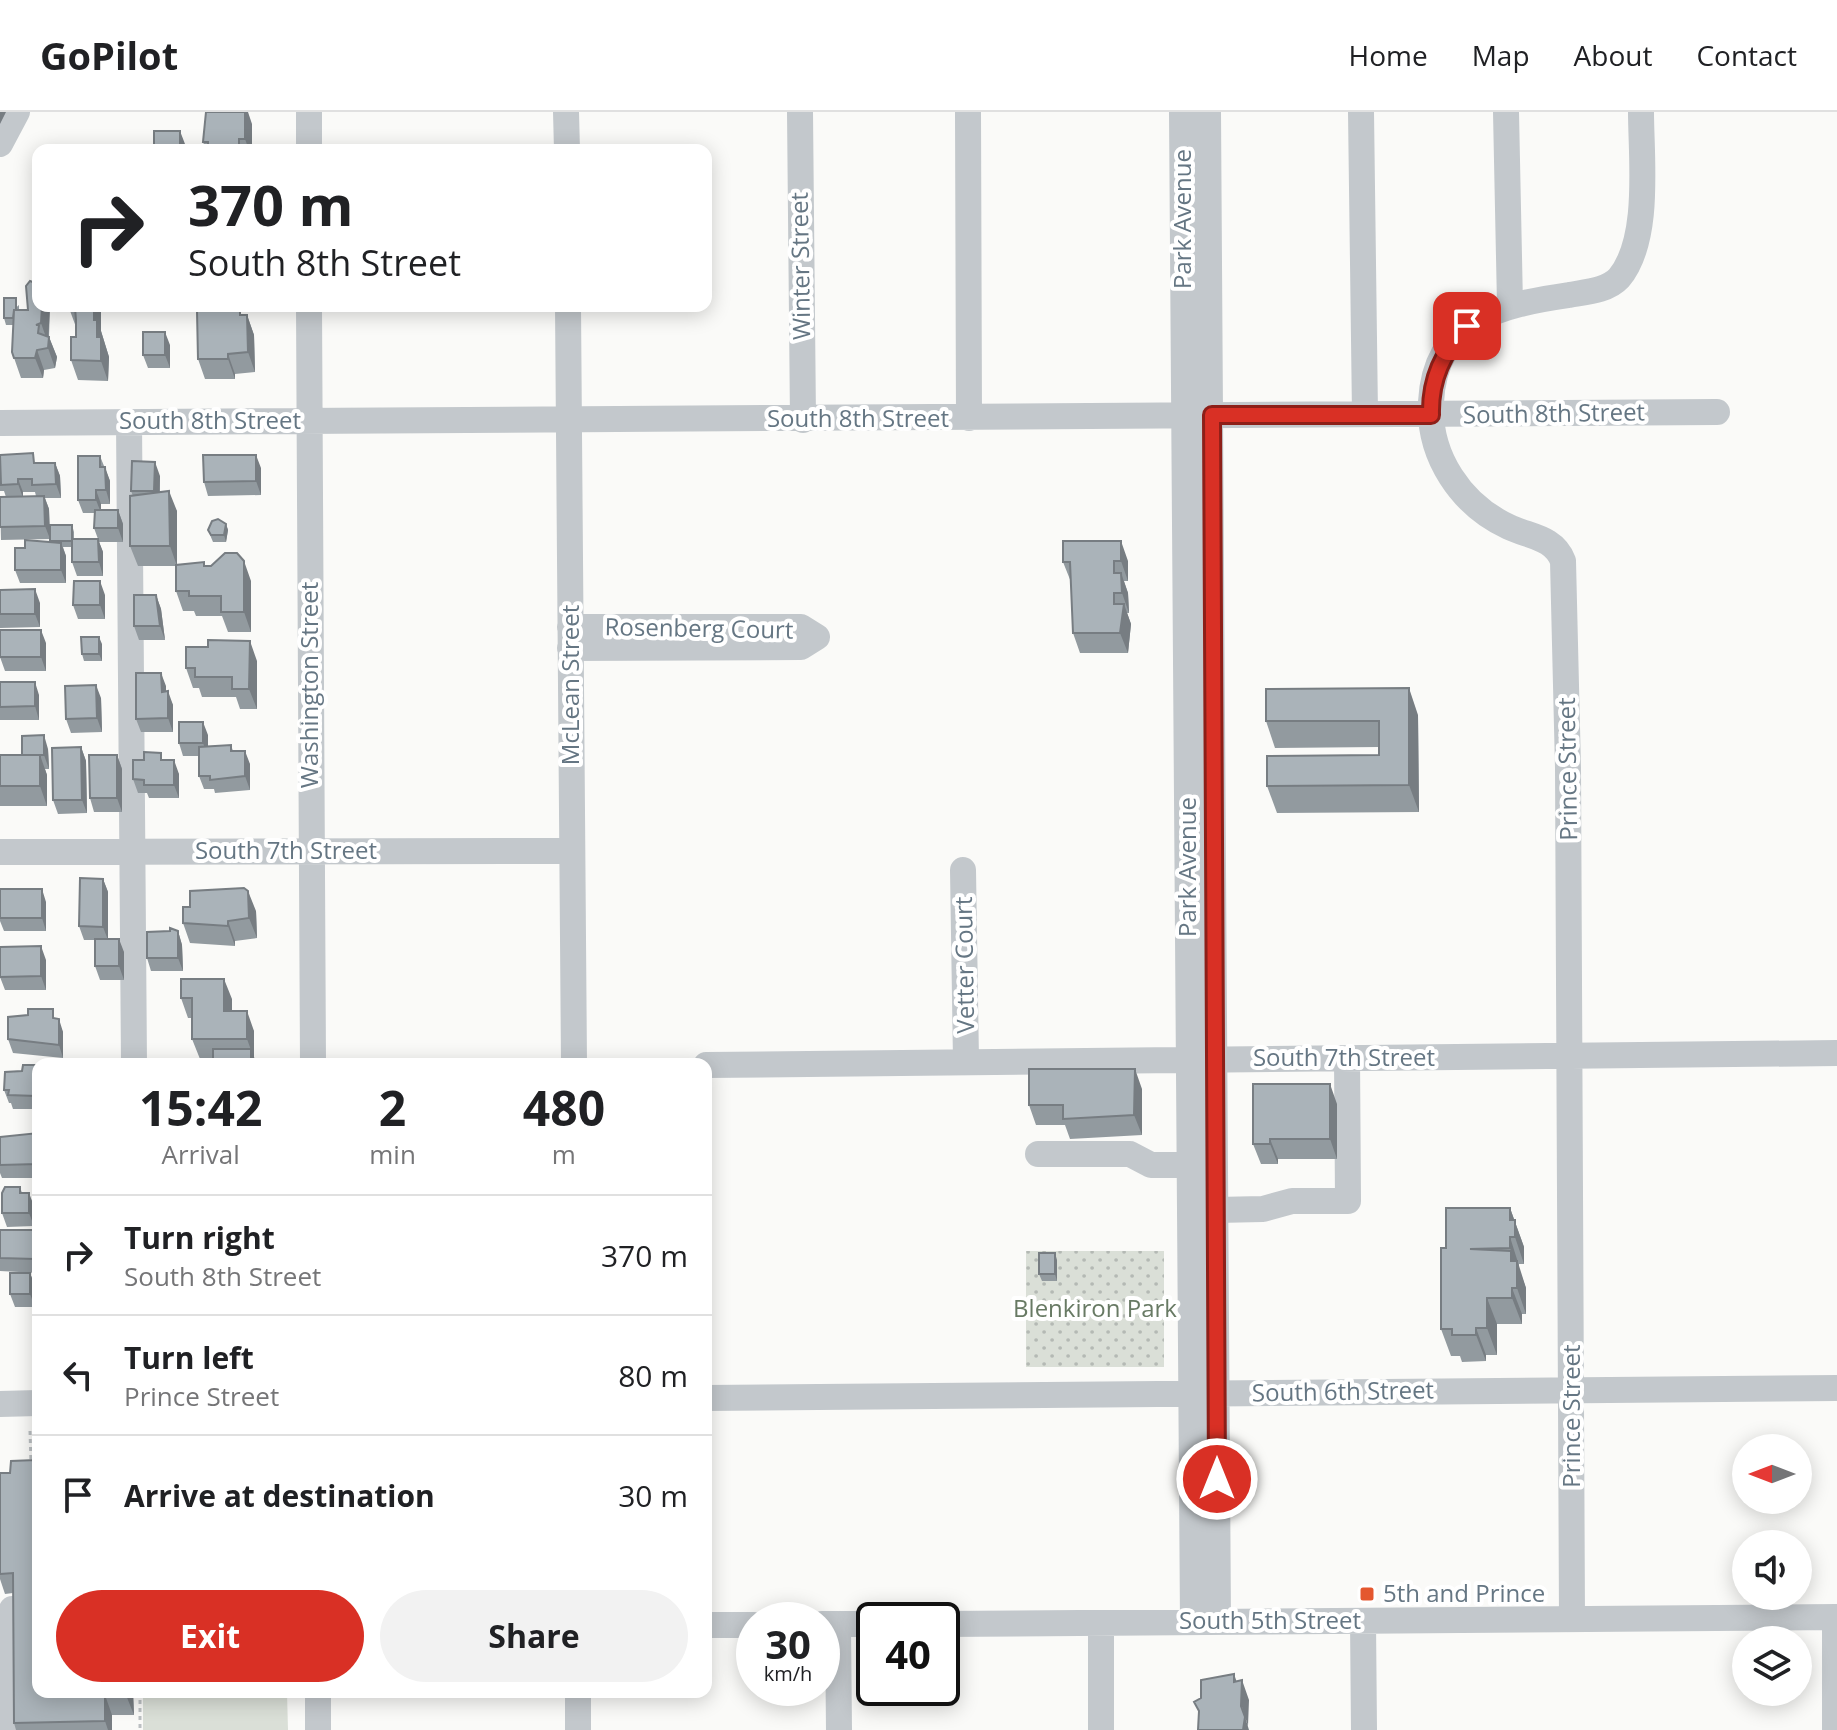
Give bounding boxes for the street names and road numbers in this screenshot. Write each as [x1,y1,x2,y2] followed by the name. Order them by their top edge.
[1165,149,1198,289] street label: Park Avenue
[782,192,817,340] street label: Winter Street
[1463,394,1645,431] street label: South 8th Street
[767,401,949,434] street label: South 8th Street
[119,403,301,436] street label: South 8th Street
[292,582,325,788] street label: Washington Street
[553,605,586,765] street label: McLean Street
[604,609,794,646] street label: Rosenberg Court
[1549,697,1584,841] street label: Prince Street
[1170,797,1203,937] street label: Park Avenue
[195,833,377,866] street label: South 7th Street
[946,896,981,1034] street label: Vetter Court
[1253,1040,1435,1073] street label: South 7th Street
[1554,1344,1587,1488] street label: Prince Street
[1252,1372,1434,1409] street label: South 6th Street
[1179,1603,1361,1636] street label: South 5th Street

